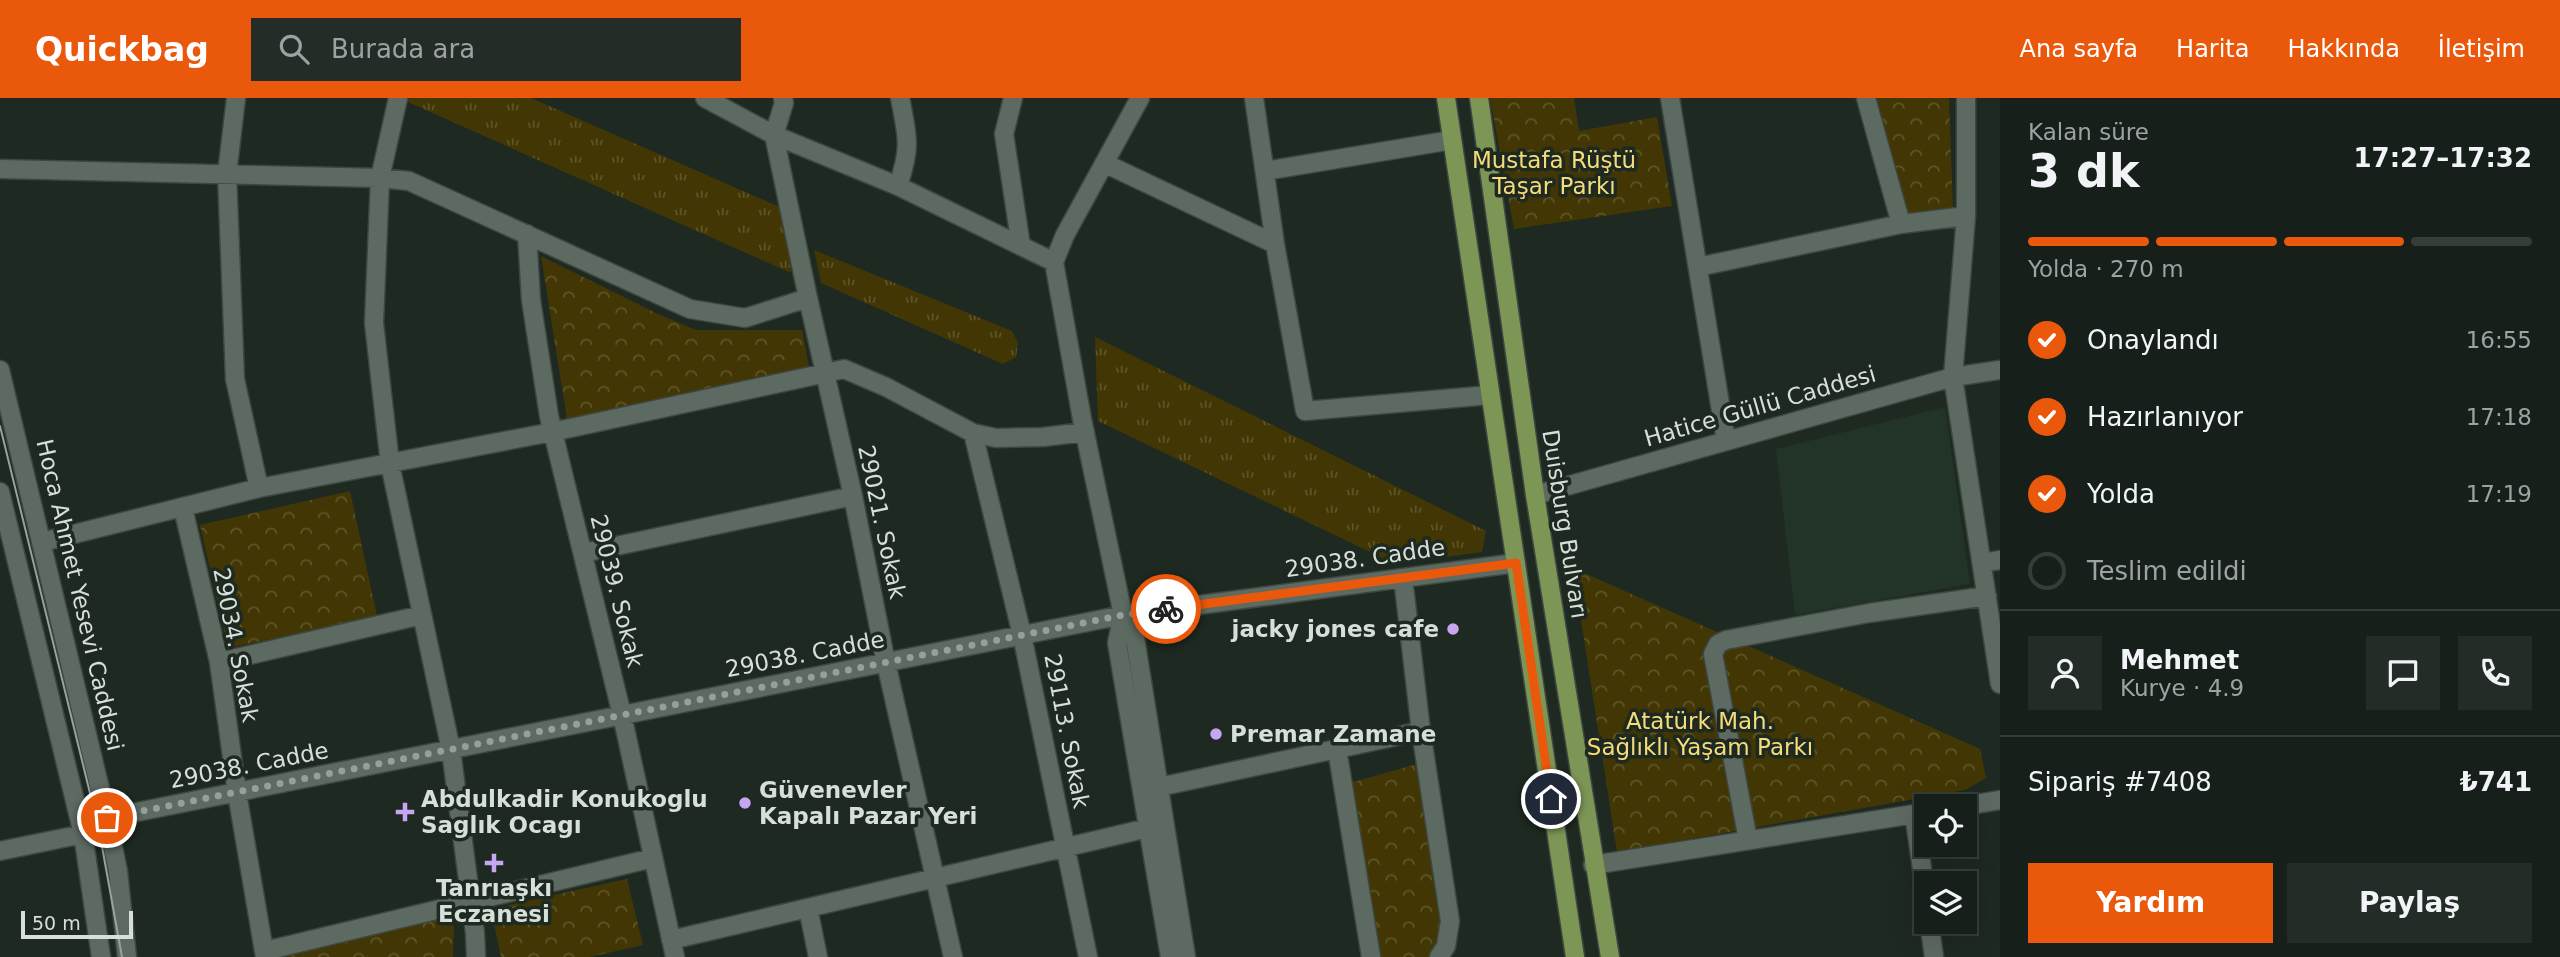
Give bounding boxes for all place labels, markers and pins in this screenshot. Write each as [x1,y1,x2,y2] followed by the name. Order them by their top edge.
[1231,616,1439,642] place label: jacky jones cafe
[1445,621,1461,637] marker: jacky jones cafe
[1230,721,1436,747] place label: Premar Zamane
[1208,726,1224,742] marker: Premar Zamane
[1521,769,1581,829] pin
[759,777,978,829] place label: Güvenevler Kapalı Pazar Yeri
[421,786,708,838] place label: Abdulkadir Konukoglu Saglık Ocagı
[77,788,137,848] pin
[737,795,753,811] marker: Güvenevler Kapalı Pazar Yeri
[395,802,415,822] marker: Abdulkadir Konukoglu Saglık Ocagı
[486,855,502,871] marker: Tanrıaşkı Eczanesi
[436,875,552,927] place label: Tanrıaşkı Eczanesi

